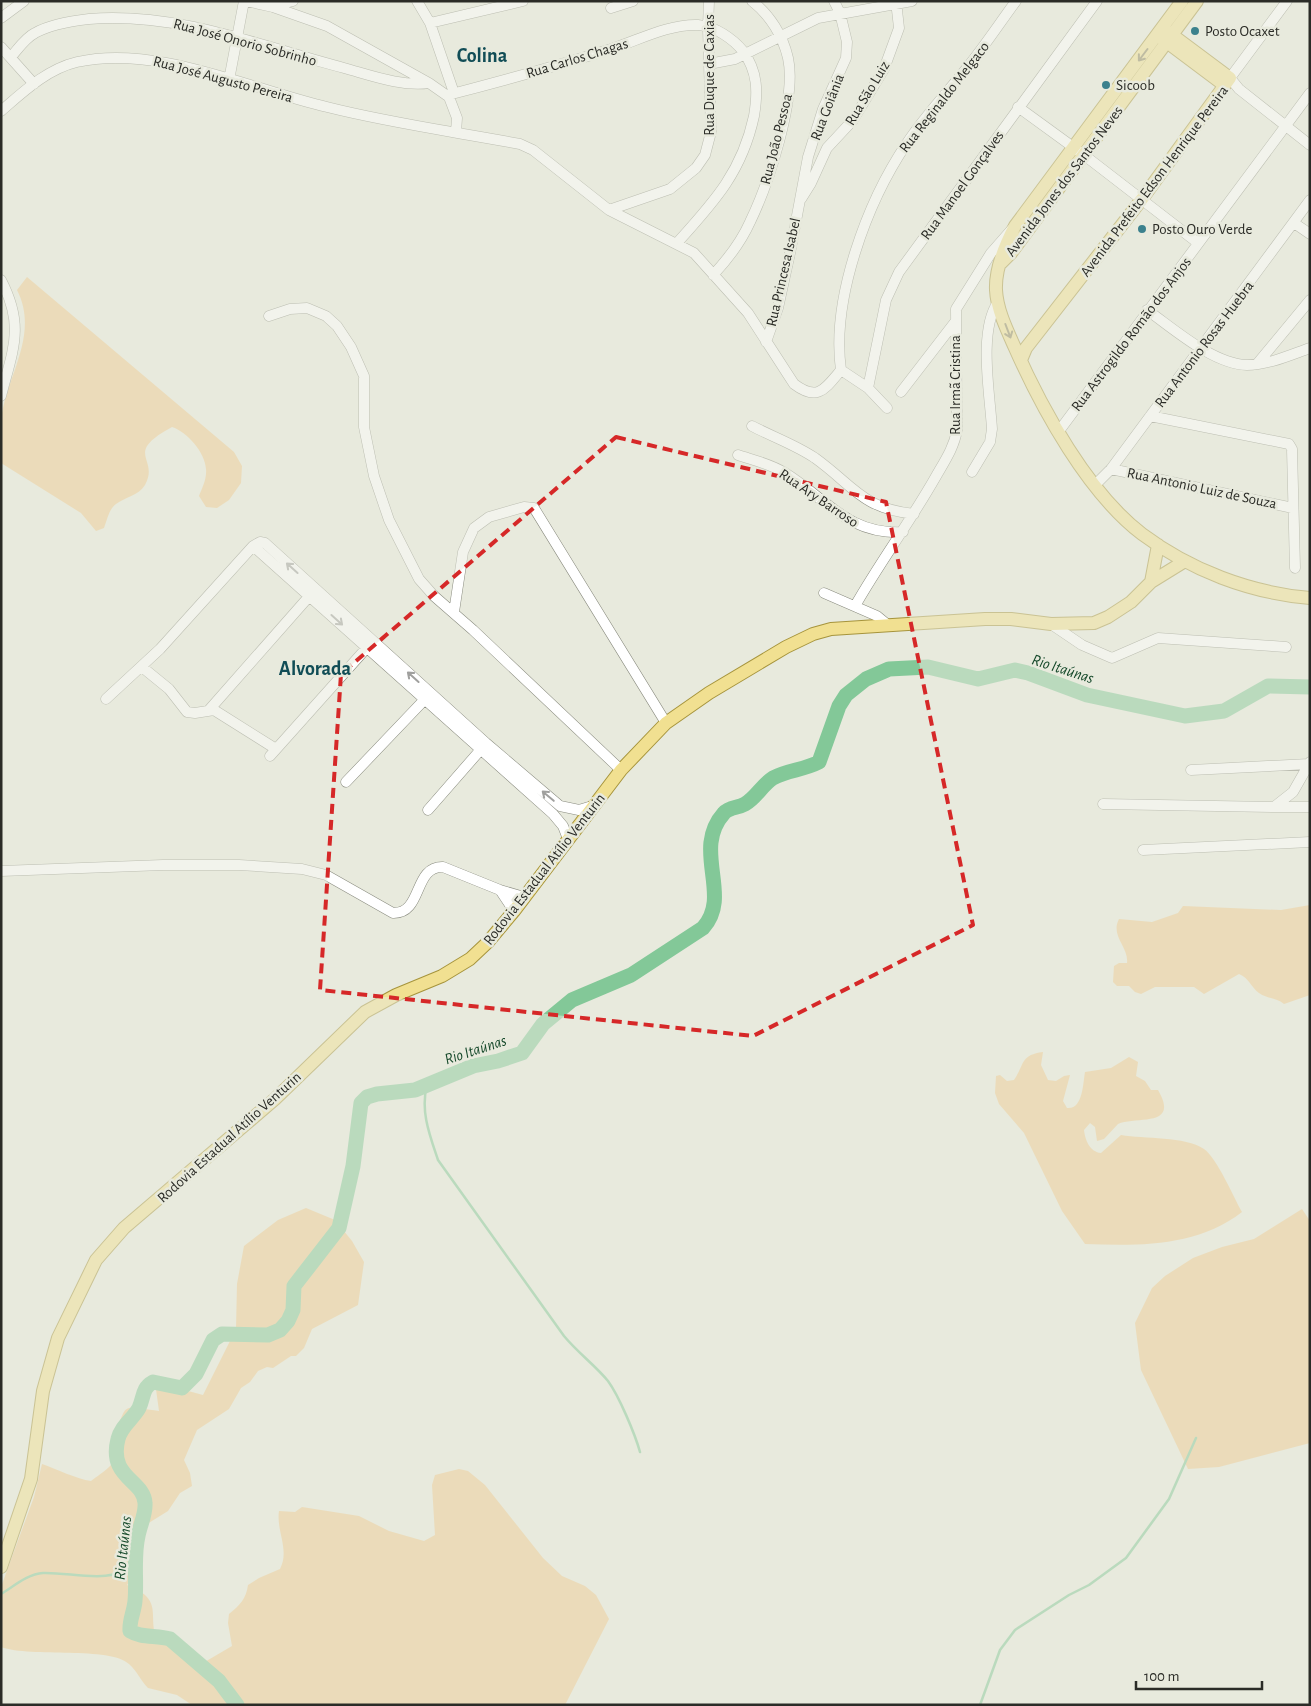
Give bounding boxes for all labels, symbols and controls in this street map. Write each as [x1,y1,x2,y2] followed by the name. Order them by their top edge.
[702,14,717,136] street label: Rua Duque de Caxias
[172,16,318,69] street label: Rua José Onorio Sobrinho
[1205,24,1280,39] place label: Posto Ocaxet
[1189,25,1201,37] marker: Posto Ocaxet
[524,36,630,81] street label: Rua Carlos Chagas
[897,39,992,155] street label: Rua Reginaldo Melgaco
[457,46,508,66] district label: Colina
[1138,48,1149,61] one-way arrow
[151,54,294,105] street label: Rua José Augusto Pereira
[842,58,892,128] street label: Rua São Luiz
[808,72,847,142] street label: Rua Goiânia
[1116,78,1155,93] place label: Sicoob
[1100,79,1112,91] marker: Sicoob
[1078,83,1231,280] street label: Avenida Prefeito Edson Henrique Pereira
[758,92,795,186] street label: Rua João Pessoa
[1003,103,1126,259] street label: Avenida Jones dos Santos Neves
[918,128,1007,242] street label: Rua Manoel Gonçalves
[764,216,803,328] street label: Rua Princesa Isabel
[1152,222,1253,237] place label: Posto Ouro Verde
[1136,223,1148,235] marker: Posto Ouro Verde
[1069,254,1194,414] street label: Rua Astrogildo Romão dos Anjos
[1152,278,1257,410] street label: Rua Antonio Rosas Huebra
[1004,323,1013,338] one-way arrow
[948,335,963,435] street label: Rua Irmã Cristina
[1126,465,1278,512] street label: Rua Antonio Luiz de Souza
[776,466,861,530] street label: Rua Ary Barroso
[286,562,299,574] one-way arrow
[330,614,343,626] one-way arrow
[1030,651,1096,686] water label: Rio Itaúnas
[279,659,352,679] district label: Alvorada
[407,671,420,682] one-way arrow
[542,790,555,801] one-way arrow
[481,791,608,948] street label: Rodovia Estadual Atílio Venturin
[442,1032,508,1067] water label: Rio Itaúnas
[155,1069,304,1206] street label: Rodovia Estadual Atílio Venturin
[112,1515,134,1581] water label: Rio Itaúnas
[1136,1658,1262,1690] scale bar
[1144,1669,1179,1684] text: 100 m

